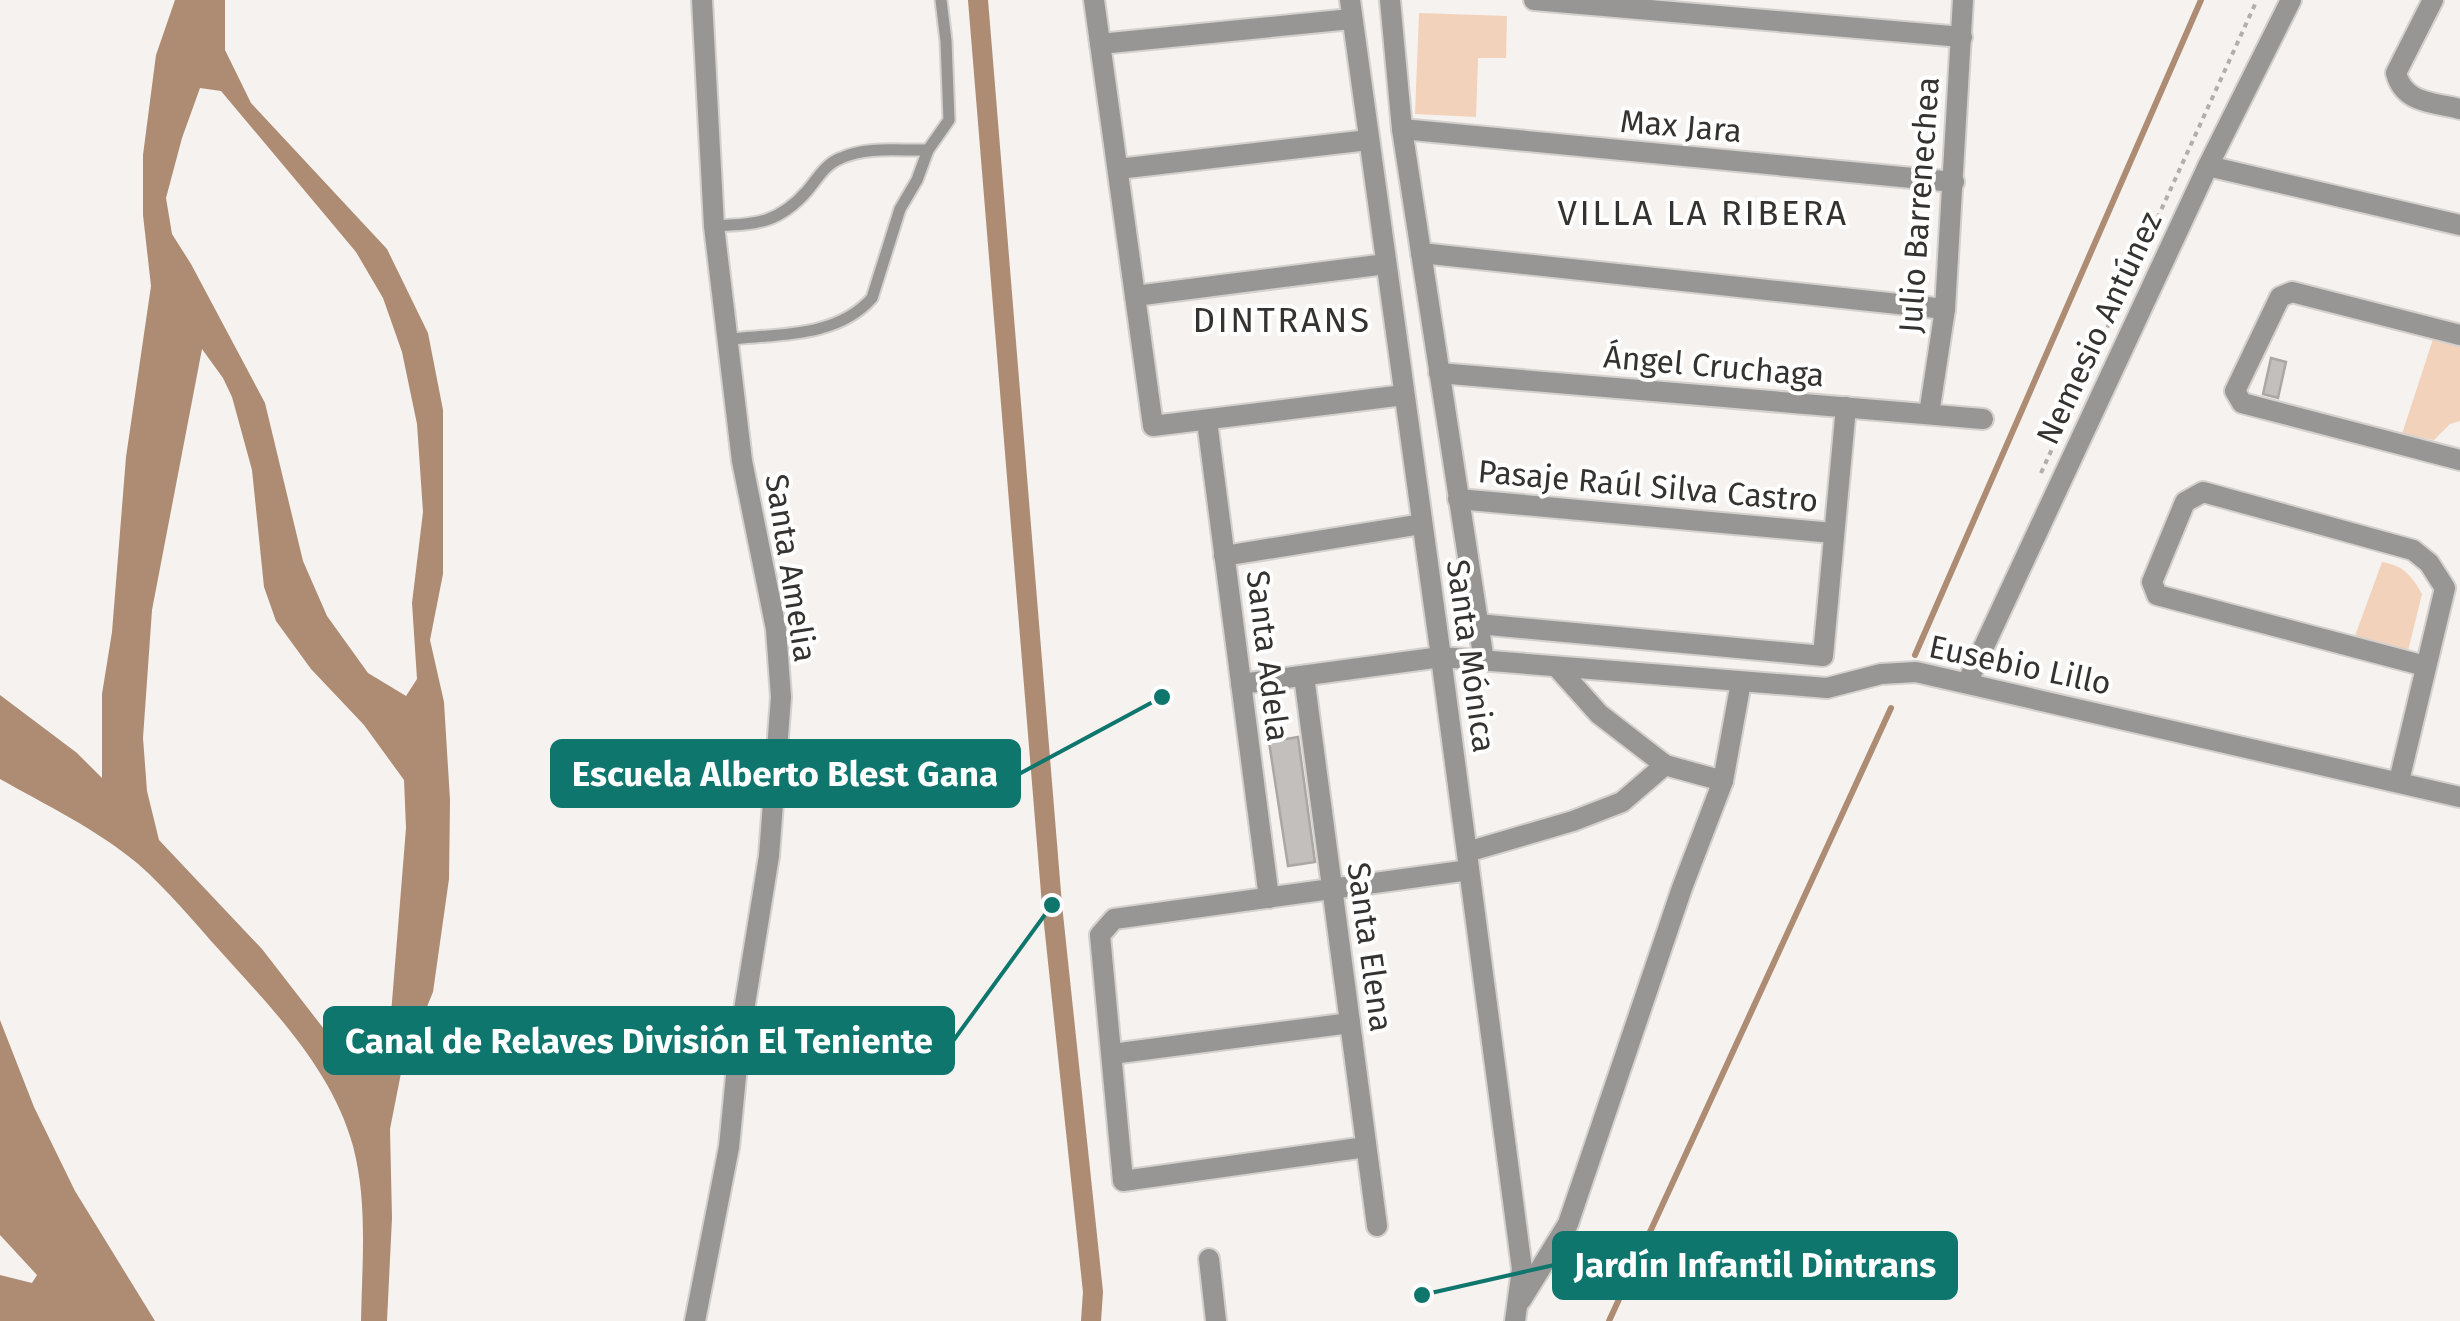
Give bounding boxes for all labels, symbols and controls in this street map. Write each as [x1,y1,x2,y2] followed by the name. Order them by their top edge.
[1891,76,1947,334] street label: Julio Barrenechea
[1619,102,1743,150] street label: Max Jara
[1558,192,1848,234] district label: VILLA LA RIBERA
[2028,206,2170,450] street label: Nemesio Antúnez
[1192,299,1372,341] district label: DINTRANS
[1602,337,1826,395] street label: Ángel Cruchaga
[1476,452,1820,520] street label: Pasaje Raúl Silva Castro
[757,471,825,665] street label: Santa Amelia
[1439,557,1503,755] street label: Santa Mónica
[1239,568,1297,744] street label: Santa Adela
[1926,627,2114,703] street label: Eusebio Lillo
[552,741,1019,806] callout: Escuela Alberto Blest Gana
[572,753,998,795] text: Escuela Alberto Blest Gana
[1339,860,1401,1034] street label: Santa Elena
[325,1008,953,1073] callout: Canal de Relaves División El Teniente
[345,1020,933,1062] text: Canal de Relaves División El Teniente
[1554,1233,1956,1298] callout: Jardín Infantil Dintrans
[1573,1244,1936,1286] text: Jardín Infantil Dintrans

